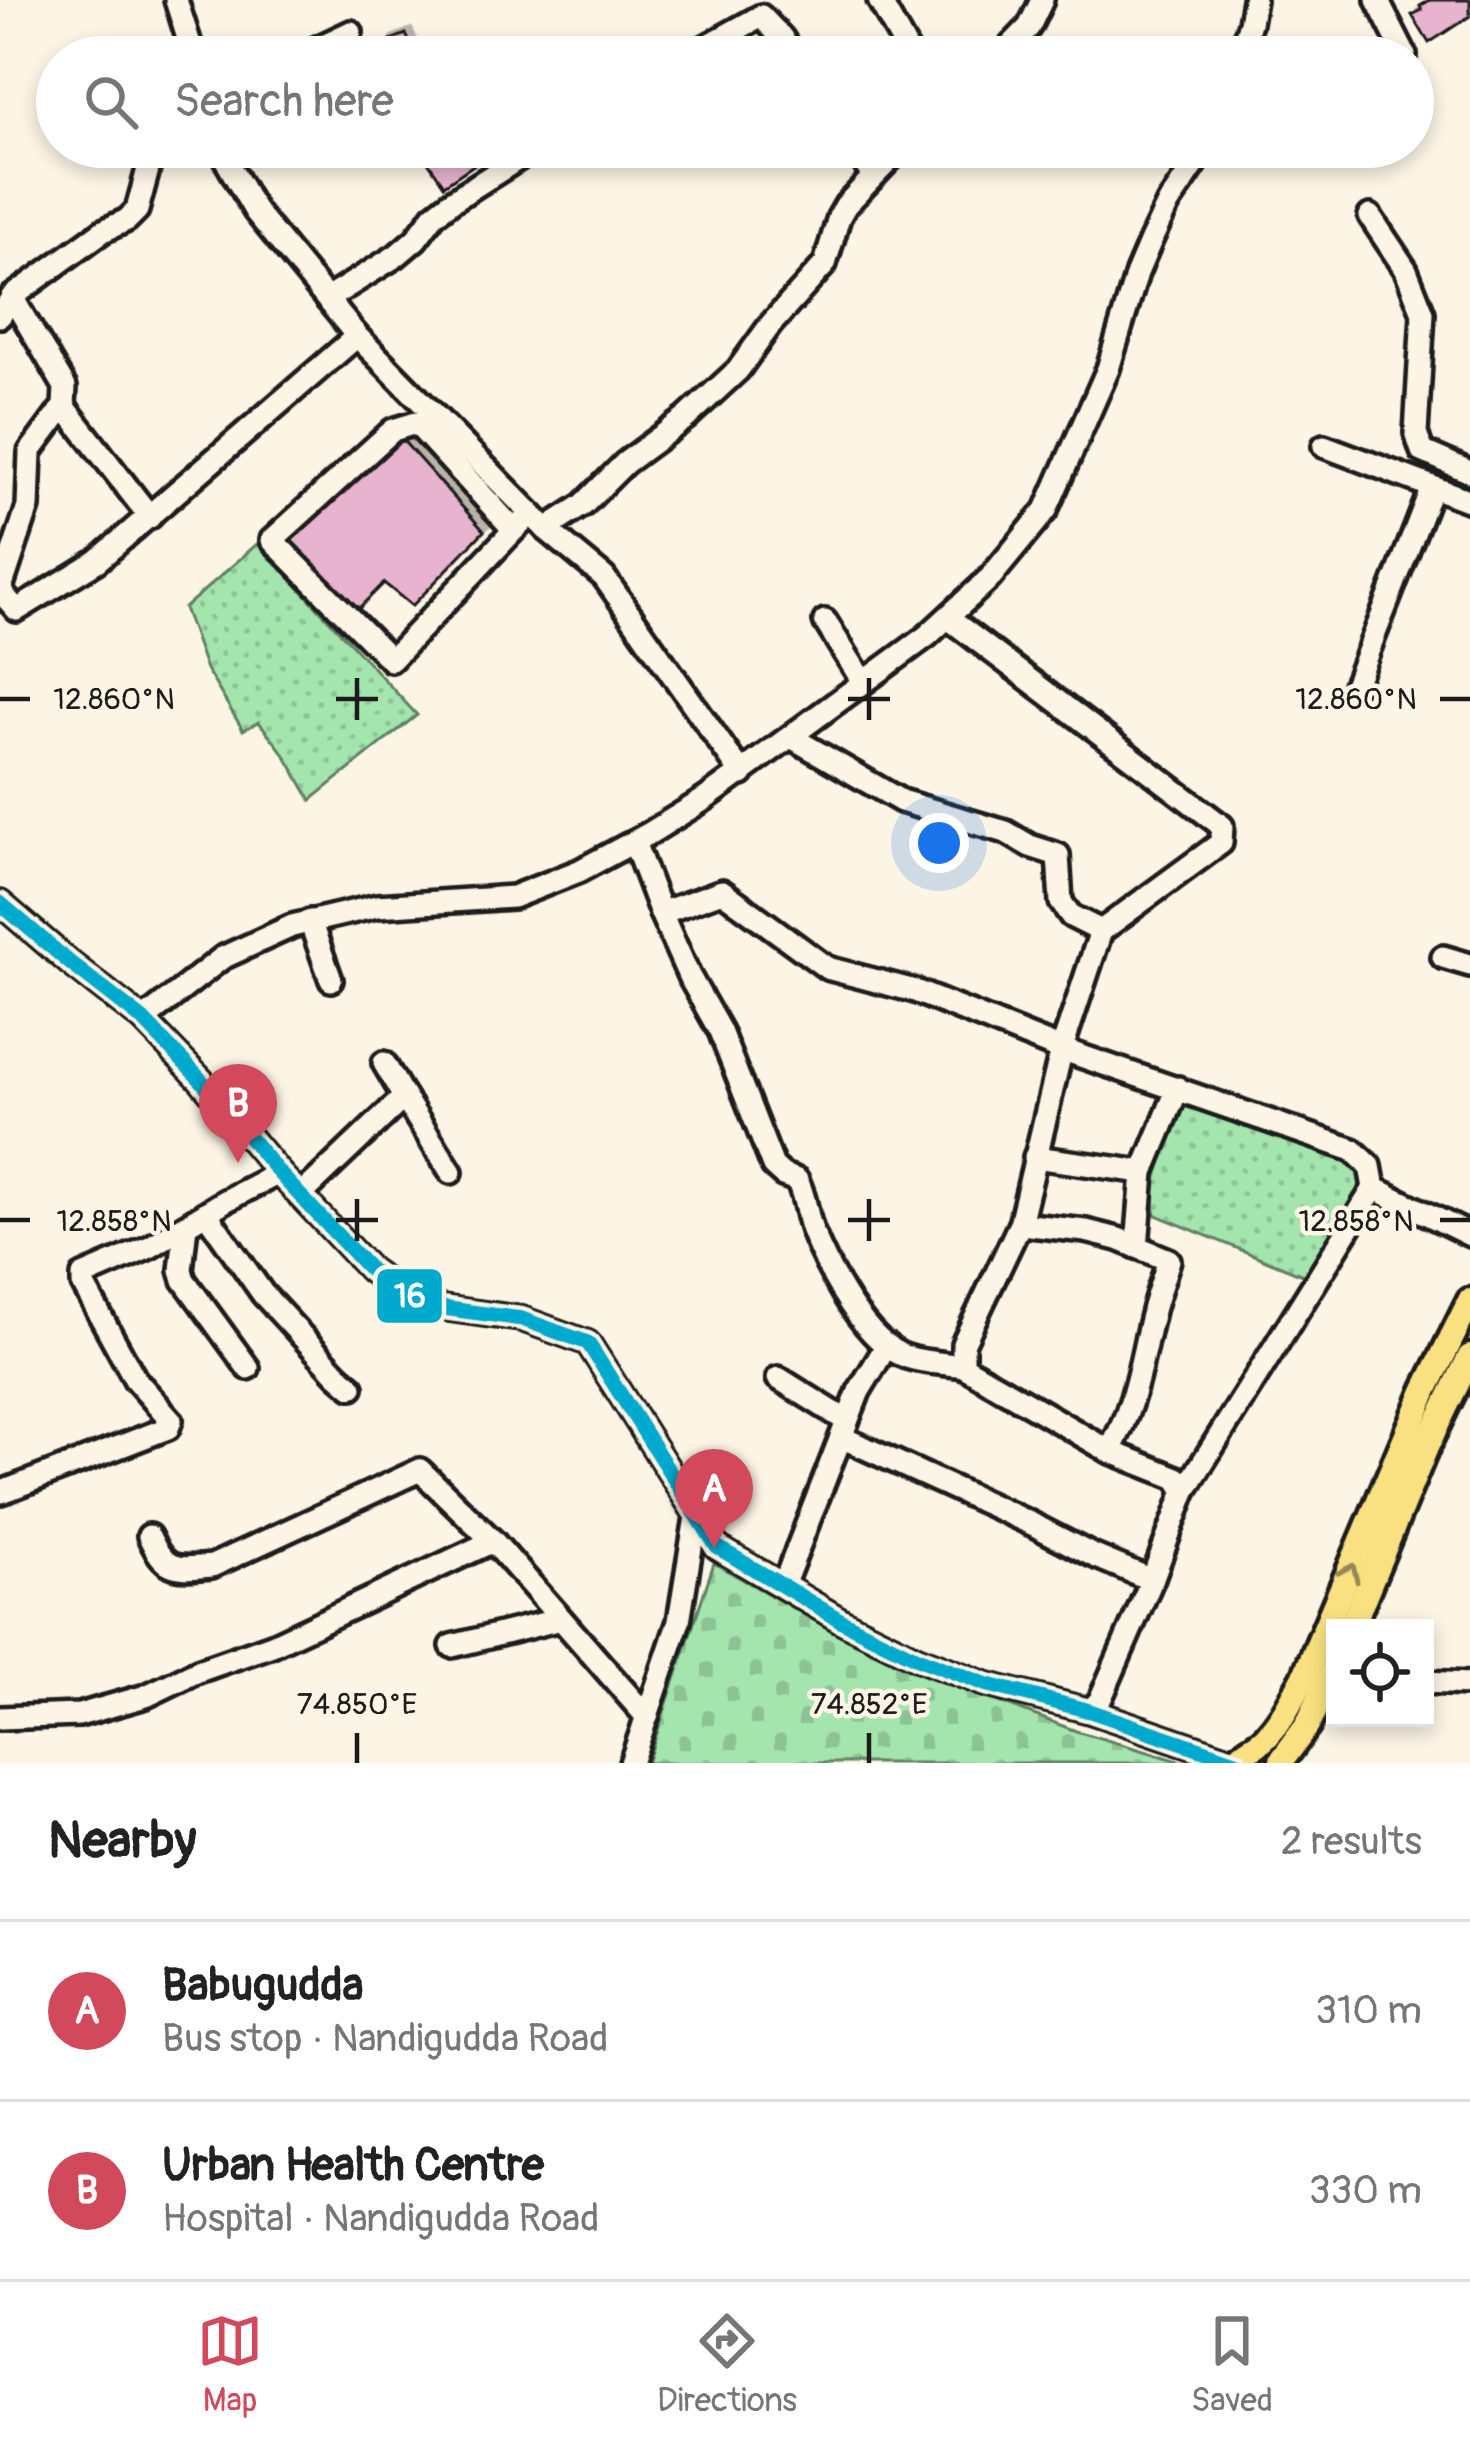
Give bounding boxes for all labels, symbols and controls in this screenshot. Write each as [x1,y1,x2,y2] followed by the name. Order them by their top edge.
[36,36,1434,168] search box
[78,69,144,135] icon: search
[174,74,394,130] text: Search here
[53,681,175,718] text: 12.860°N
[1295,681,1417,718] text: 12.860°N
[909,813,969,873] your location
[199,1064,277,1163] pin: B
[57,1203,172,1240] text: 12.858°N
[1299,1203,1414,1240] text: 12.858°N
[375,1267,444,1325] line badge: 16
[394,1276,426,1317] text: 16
[675,1449,753,1548] pin: A
[1336,1563,1360,1585] one-way arrow
[1326,1619,1434,1727] map controls
[1326,1619,1434,1727] button: locate
[297,1686,417,1723] text: 74.850°E
[811,1686,927,1723] text: 74.852°E
[48,1809,196,1873] text: Nearby
[1281,1817,1422,1866] text: 2 results
[162,1958,363,2014] text: Babugudda
[74,1986,100,2035] text: A
[1315,1986,1422,2035] text: 310 m
[162,2014,608,2063] text: Bus stop · Nandigudda Road
[162,2138,544,2194] text: Urban Health Centre
[76,2166,98,2215] text: B
[1309,2166,1422,2215] text: 330 m
[162,2194,599,2243] text: Hospital · Nandigudda Road
[197,2308,263,2421] tab: Map
[657,2308,797,2421] tab: Directions
[1191,2308,1273,2421] tab: Saved

